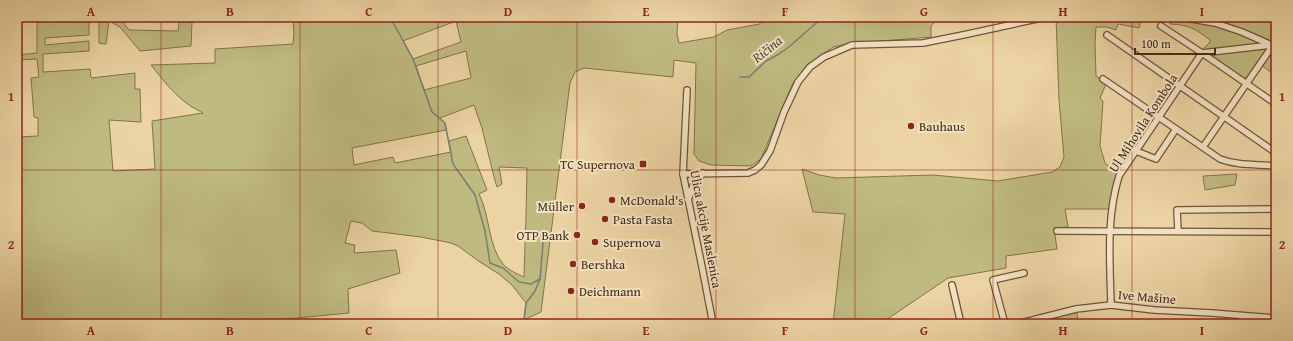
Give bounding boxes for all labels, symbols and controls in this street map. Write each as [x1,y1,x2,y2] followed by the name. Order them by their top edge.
[87,2,96,21] text: A
[226,2,234,21] text: B
[365,2,373,21] text: C
[504,2,512,21] text: D
[643,2,650,21] text: E
[782,2,789,21] text: F
[920,2,928,21] text: G
[1058,2,1068,21] text: H
[1200,2,1204,21] text: I
[747,30,787,68] water label: Ričina
[1135,30,1215,56] scale bar
[1141,35,1171,52] text: 100 m
[1104,69,1182,176] street label: Ul Mihovila Kombola
[8,87,14,106] text: 1
[1279,87,1285,106] text: 1
[919,117,965,136] place label: Bauhaus
[906,121,916,131] marker: Bauhaus
[560,155,636,174] place label: TC Supernova
[638,159,648,169] marker: TC Supernova
[685,168,727,290] street label: Ulica akcije Maslenica
[620,191,684,210] place label: McDonald's
[607,195,617,205] marker: McDonald's
[538,197,575,216] place label: Müller
[577,201,587,211] marker: Müller
[613,210,674,229] place label: Pasta Fasta
[600,214,610,224] marker: Pasta Fasta
[517,226,569,245] place label: OTP Bank
[572,230,582,240] marker: OTP Bank
[603,233,662,252] place label: Supernova
[8,235,15,254] text: 2
[1279,235,1286,254] text: 2
[590,237,600,247] marker: Supernova
[581,255,626,274] place label: Bershka
[568,259,578,269] marker: Bershka
[579,282,642,301] place label: Deichmann
[1117,285,1177,309] street label: Ive Mašine
[566,286,576,296] marker: Deichmann
[87,321,96,340] text: A
[226,321,234,340] text: B
[365,321,373,340] text: C
[504,321,512,340] text: D
[643,321,650,340] text: E
[782,321,789,340] text: F
[920,321,928,340] text: G
[1058,321,1068,340] text: H
[1200,321,1204,340] text: I

